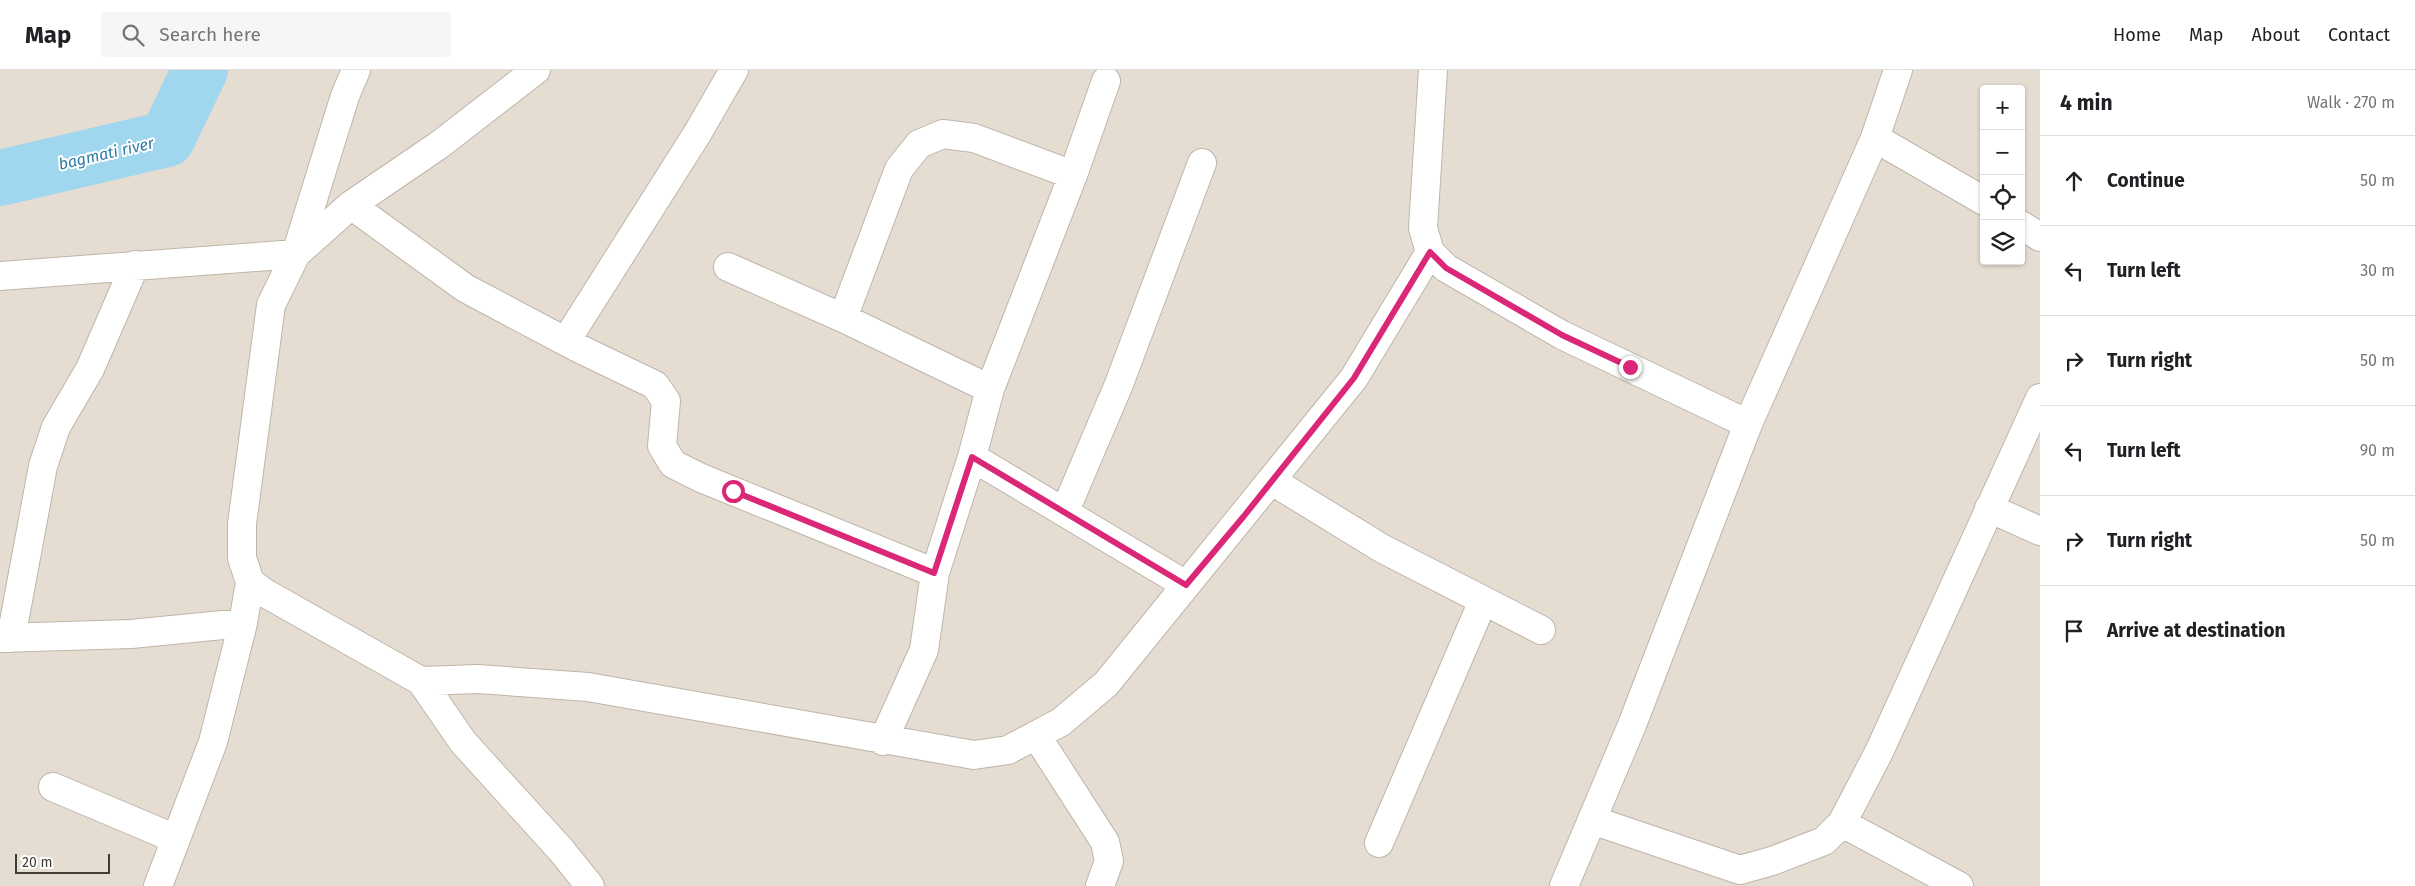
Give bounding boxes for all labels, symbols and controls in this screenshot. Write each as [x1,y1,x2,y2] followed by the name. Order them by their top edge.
[101,12,451,57] search box
[25,21,71,49] text: Map
[119,21,147,49] icon: search
[159,23,261,46] text: Search here
[2113,24,2161,46] text: Home
[2189,24,2223,46] text: Map
[2251,24,2300,46] text: About
[2328,24,2390,46] text: Contact
[1980,85,2025,265] map controls
[1980,85,2025,130] button: +
[2060,90,2113,116] text: 4 min
[2307,93,2395,112] text: Walk · 270 m
[1980,130,2025,175] button: −
[57,133,157,174] water label: bagmati river
[2060,167,2088,195] icon: ahead
[2107,169,2185,192] text: Continue
[2360,171,2395,190] text: 50 m
[1980,175,2025,220] button: locate
[1980,220,2025,265] button: layers
[2060,257,2088,285] icon: left
[2107,259,2181,282] text: Turn left
[2360,261,2395,280] text: 30 m
[2060,347,2088,375] icon: right
[2107,349,2192,372] text: Turn right
[2360,351,2395,370] text: 50 m
[1619,356,1642,379] route end
[2060,437,2088,465] icon: left
[2107,439,2181,462] text: Turn left
[2360,441,2395,460] text: 90 m
[722,480,745,503] route start
[2060,527,2088,555] icon: right
[2107,529,2192,552] text: Turn right
[2360,531,2395,550] text: 50 m
[2060,617,2088,645] icon: arrive
[2107,619,2286,642] text: Arrive at destination
[15,851,110,874] scale bar
[22,854,52,871] text: 20 m

